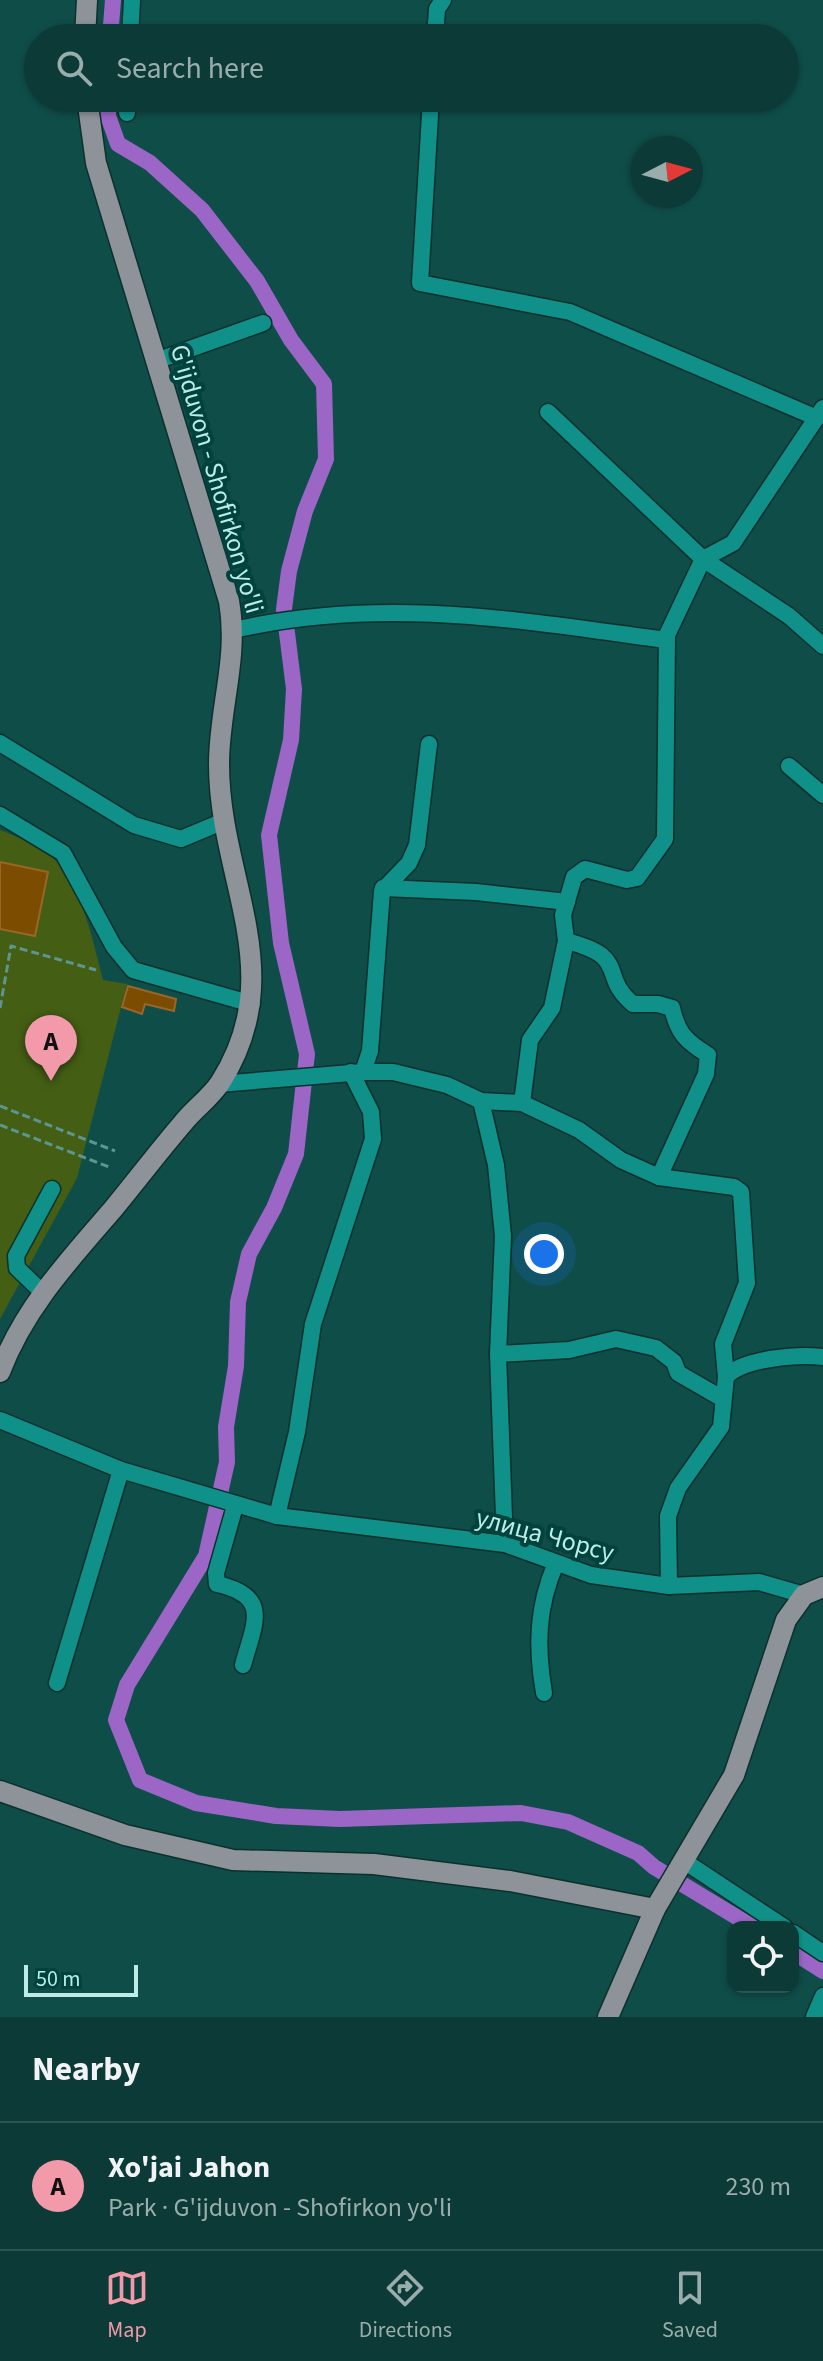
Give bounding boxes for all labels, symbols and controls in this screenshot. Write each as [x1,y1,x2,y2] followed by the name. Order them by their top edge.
[24,24,799,112] search box
[52,46,96,90] icon: search
[116,47,264,90] text: Search here
[631,136,703,208] north arrow
[161,340,273,618] street label: G'ijduvon - Shofirkon yo'li
[25,1015,77,1081] pin: A
[524,1234,564,1274] your location
[472,1499,618,1571] street label: улица Чорсу
[727,1921,799,1993] map controls
[727,1921,799,1993] button: locate
[24,1961,138,1997] scale bar
[36,1963,81,1995] text: 50 m
[32,2045,140,2094] text: Nearby
[108,2146,270,2189] text: Xo'jai Jahon
[51,2168,65,2205] text: A
[725,2168,791,2205] text: 230 m
[108,2189,452,2226] text: Park · G'ijduvon - Shofirkon yo'li
[105,2266,149,2346] tab: Map
[359,2266,452,2346] tab: Directions
[662,2266,718,2346] tab: Saved

